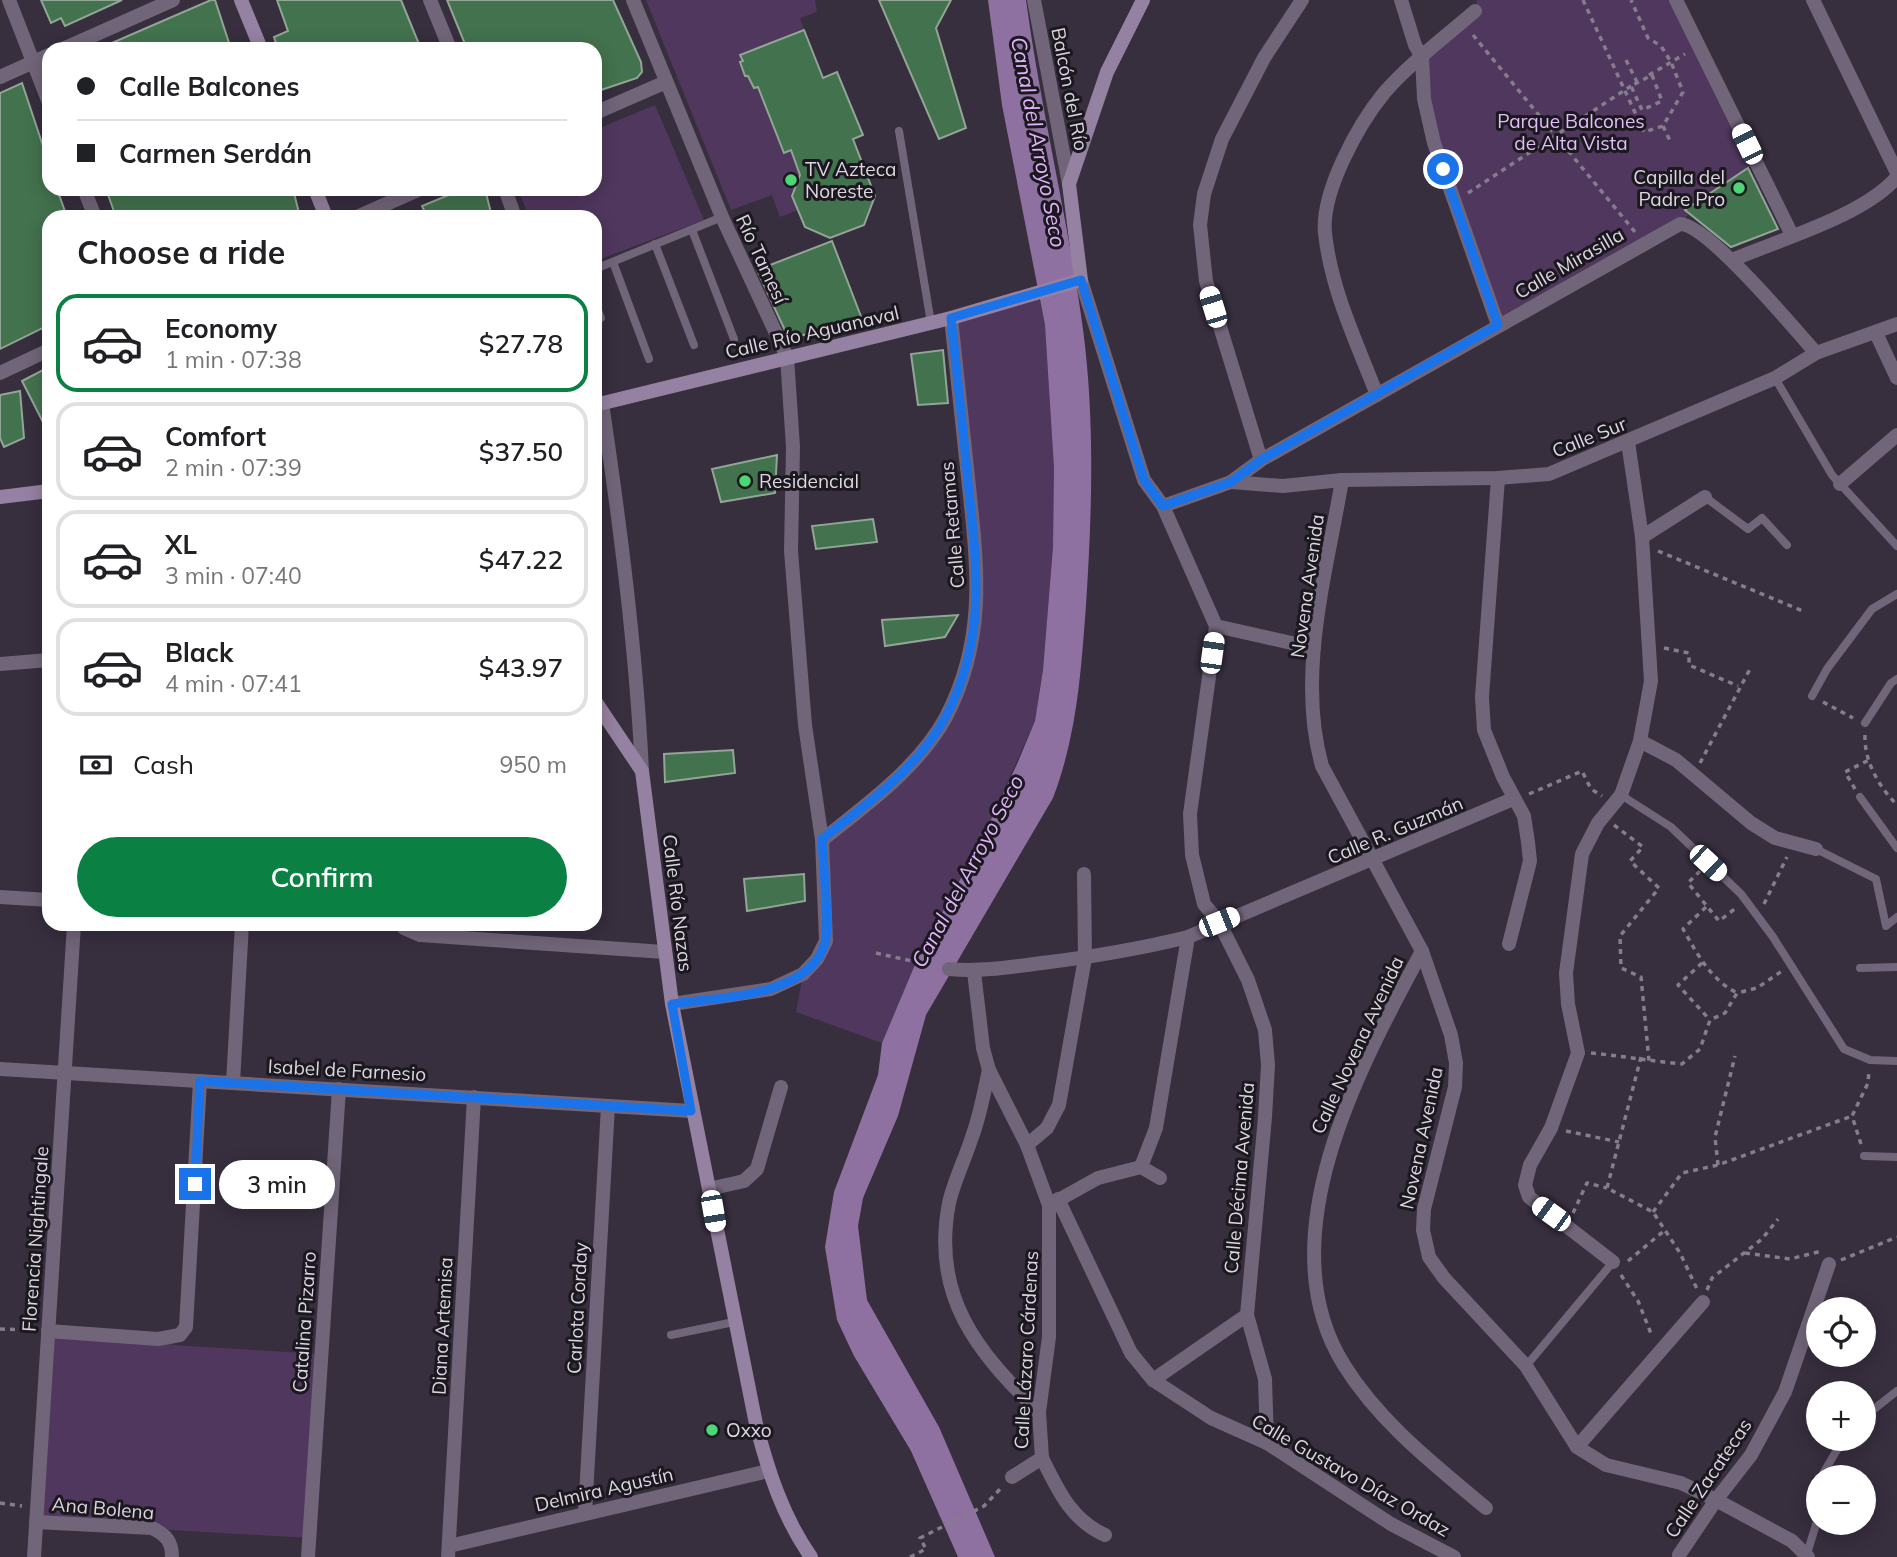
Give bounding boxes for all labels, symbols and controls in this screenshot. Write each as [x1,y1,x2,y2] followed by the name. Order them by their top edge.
[1046,25,1094,153] street label: Balcón del Río
[1006,34,1072,250] water label: Canal del Arroyo Seco
[119,70,299,103] text: Calle Balcones
[1497,109,1645,155] park label: Parque Balcones de Alta Vista
[1729,121,1766,167] car
[119,137,312,170] text: Carmen Serdán
[1427,153,1459,185] route start
[805,157,896,203] place label: TV Azteca Noreste
[1633,165,1725,211] place label: Capilla del Padre Pro
[783,172,799,188] marker: TV Azteca Noreste
[1731,180,1747,196] marker: Capilla del Padre Pro
[731,210,794,309] street label: Río Tamesí
[1510,222,1628,304] street label: Calle Mirasilla
[77,232,285,272] text: Choose a ride
[1197,284,1230,330] car
[723,300,901,364] street label: Calle Río Aguanaval
[81,312,144,375] icon: car
[165,312,277,345] text: Economy
[479,327,563,360] text: $27.78
[165,345,302,374] text: 1 min · 07:38
[1548,411,1630,463] street label: Calle Sur
[81,420,144,483] icon: car
[165,420,266,453] text: Comfort
[479,435,563,468] text: $37.50
[165,453,302,482] text: 2 min · 07:39
[935,461,969,589] street label: Calle Retamas
[759,469,859,493] place label: Residencial
[737,473,753,489] marker: Residencial
[1285,513,1329,659] street label: Novena Avenida
[81,528,144,591] icon: car
[165,528,197,561] text: XL
[479,543,563,576] text: $47.22
[165,561,302,590] text: 3 min · 07:40
[1199,631,1226,675] car
[81,636,144,699] icon: car
[165,636,233,669] text: Black
[479,651,563,684] text: $43.97
[165,669,302,698] text: 4 min · 07:41
[77,746,115,784] icon: cash
[133,748,194,781] text: Cash
[499,750,567,779] text: 950 m
[905,770,1029,972] water label: Canal del Arroyo Seco
[1324,791,1466,869] street label: Calle R. Guzmán
[658,833,698,973] street label: Calle Río Nazas
[77,837,567,917] button: Confirm
[1686,841,1731,885] car
[1196,904,1243,940] car
[1305,952,1409,1138] street label: Calle Novena Avenida
[267,1054,427,1086] street label: Isabel de Farnesio
[1394,1065,1448,1211] street label: Novena Avenida
[1219,1081,1259,1275] street label: Calle Décima Avenida
[17,1145,53,1333] street label: Florencia Nightingale
[220,1160,335,1208] callout: 3 min
[179,1168,211,1200] route end
[247,1170,307,1199] text: 3 min
[700,1188,727,1234] car
[1528,1193,1575,1235] car
[562,1241,592,1375] street label: Carlota Corday
[1009,1250,1043,1450] street label: Calle Lázaro Cárdenas
[287,1251,321,1393] street label: Catalina Pizarro
[426,1257,458,1395] street label: Diana Artemisa
[1806,1297,1876,1535] map controls
[1806,1297,1876,1367] button: locate
[1806,1381,1876,1451] button: +
[1247,1408,1455,1542] street label: Calle Gustavo Díaz Ordaz
[1659,1414,1757,1542] street label: Calle Zacatecas
[726,1418,772,1442] place label: Oxxo
[704,1422,720,1438] marker: Oxxo
[532,1461,676,1517] street label: Delmira Agustín
[1806,1465,1876,1535] button: −
[51,1492,155,1524] street label: Ana Bolena

